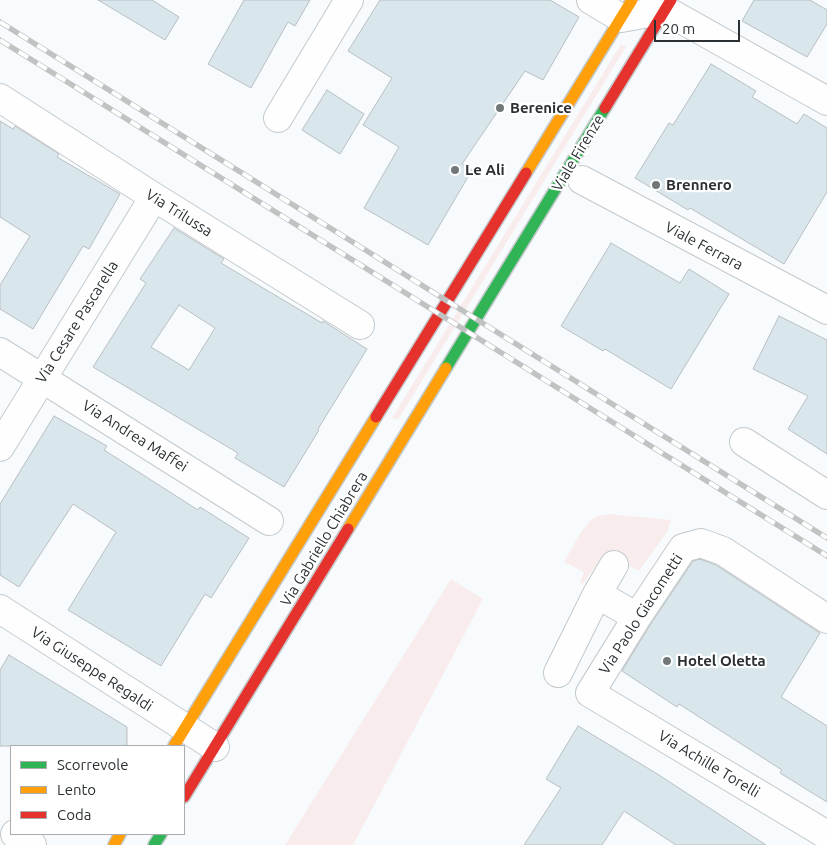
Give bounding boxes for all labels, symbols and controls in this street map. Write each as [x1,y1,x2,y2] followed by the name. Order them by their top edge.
[657,10,743,42] scale bar
[662,20,695,37] text: 20 m
[510,99,572,117] place label: Berenice
[494,102,506,114] marker: Berenice
[548,111,608,195] street label: Viale Firenze
[465,161,505,179] place label: Le Ali
[449,164,461,176] marker: Le Ali
[666,176,732,194] place label: Brennero
[650,179,662,191] marker: Brennero
[142,185,216,241] street label: Via Trilussa
[662,218,746,274] street label: Viale Ferrara
[32,257,122,387] street label: Via Cesare Pascarella
[79,396,191,476] street label: Via Andrea Maffei
[277,468,371,610] street label: Via Gabriello Chiabrera
[595,550,687,678] street label: Via Paolo Giacometti
[28,623,156,715] street label: Via Giuseppe Regaldi
[677,652,766,670] place label: Hotel Oletta
[661,655,673,667] marker: Hotel Oletta
[655,727,763,801] street label: Via Achille Torelli
[10,745,185,835] legend
[57,756,128,773] text: Scorrevole
[57,781,96,798] text: Lento
[57,806,91,823] text: Coda

